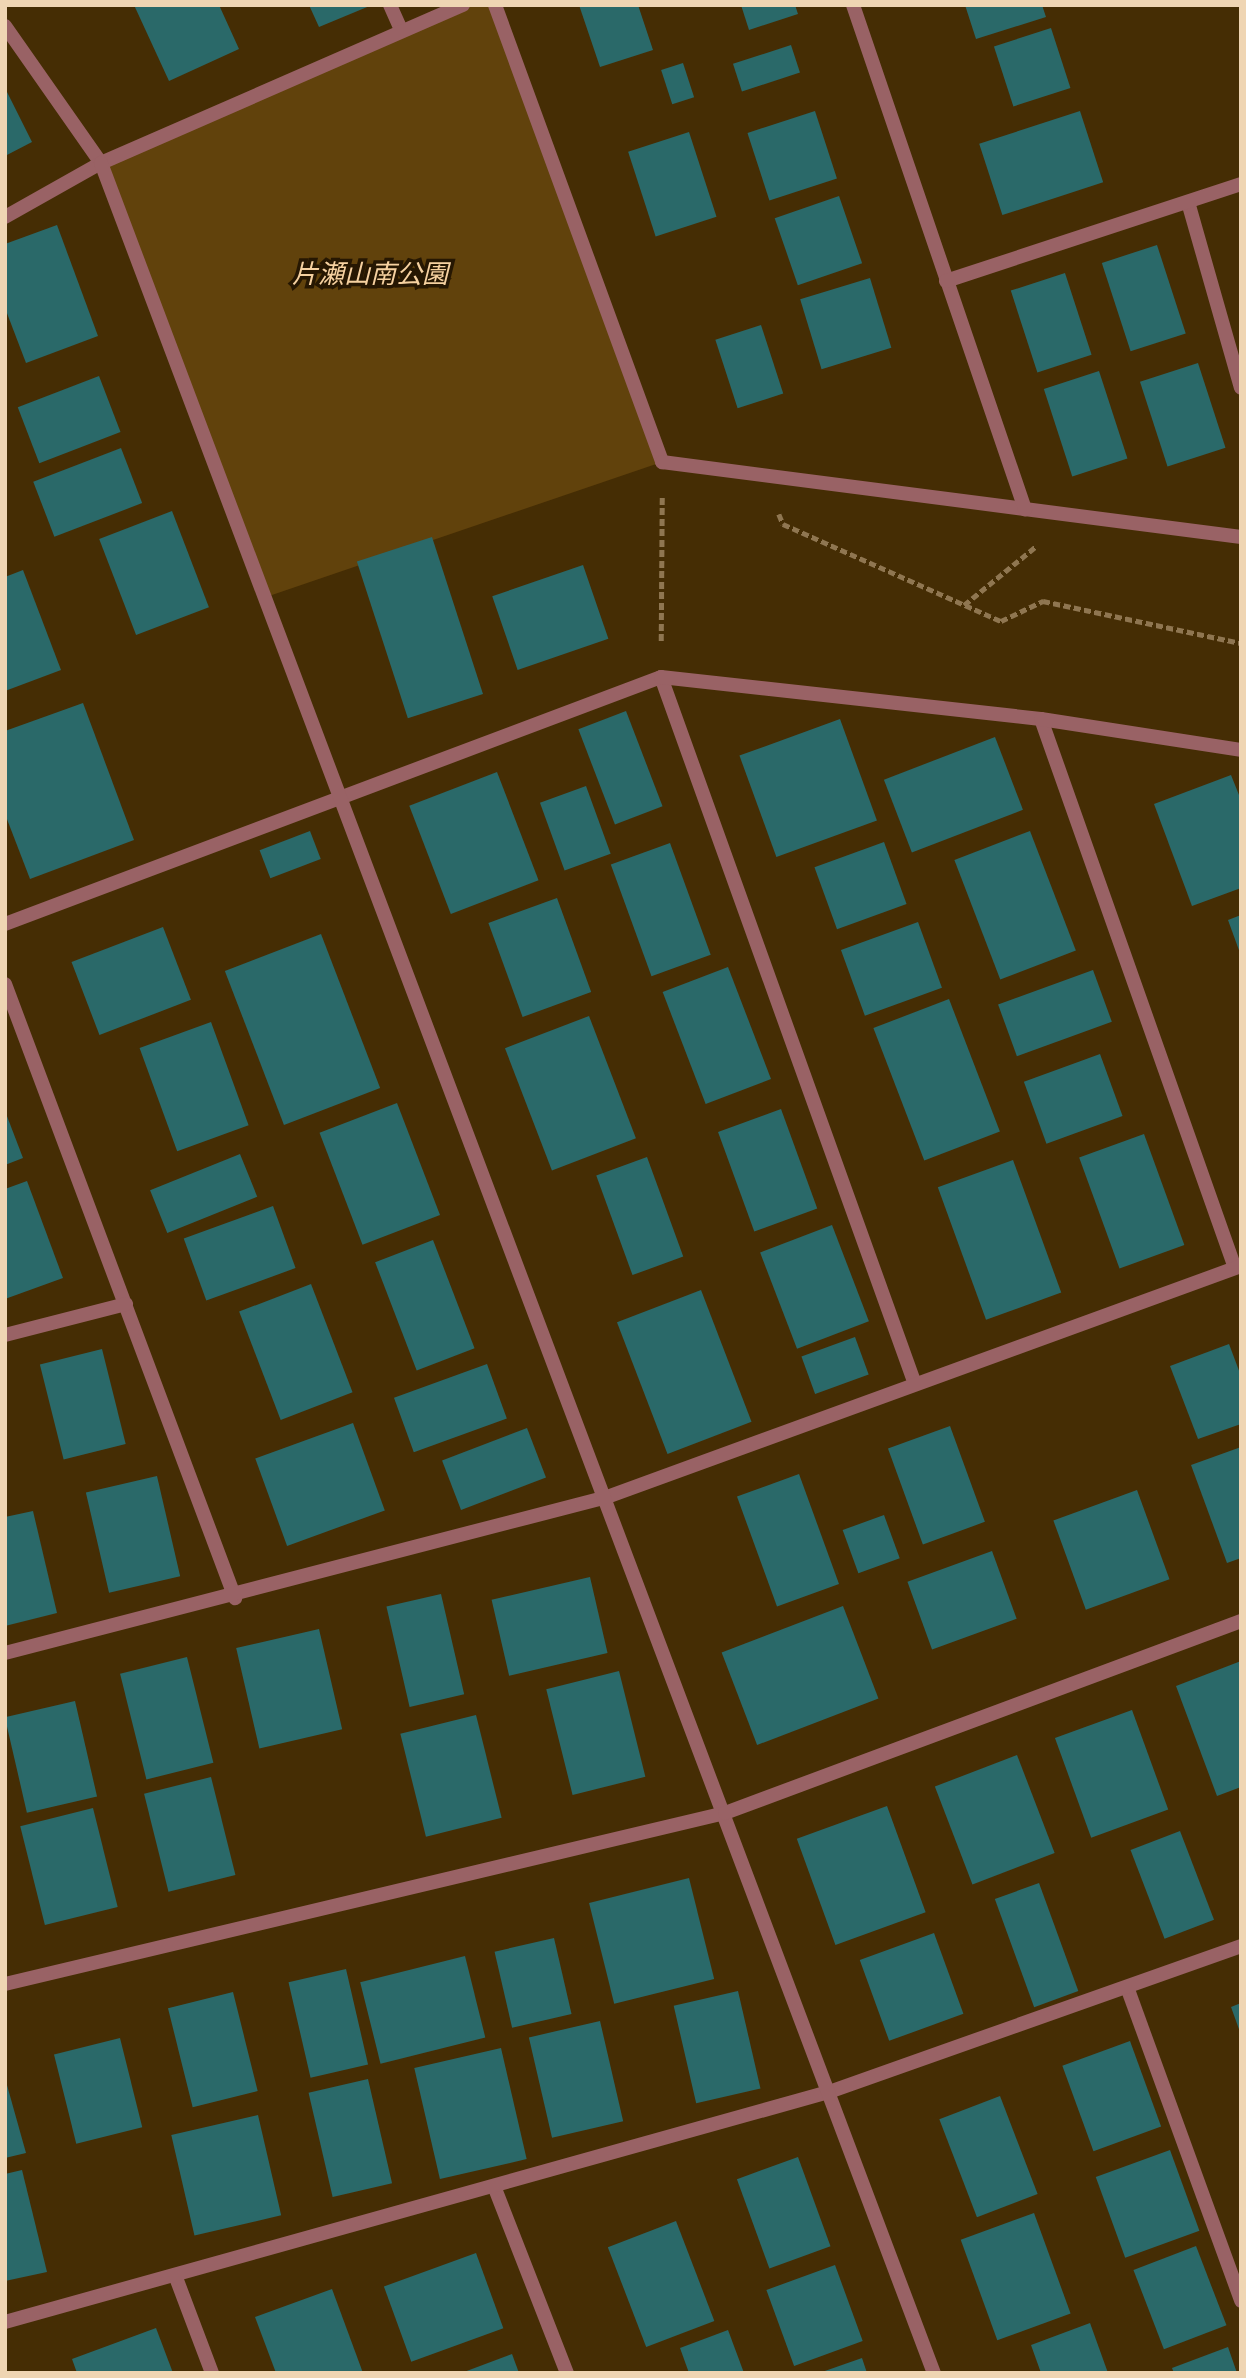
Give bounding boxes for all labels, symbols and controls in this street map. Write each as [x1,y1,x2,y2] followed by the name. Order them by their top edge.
[292,259,448,291] park label: 片瀬山南公園

